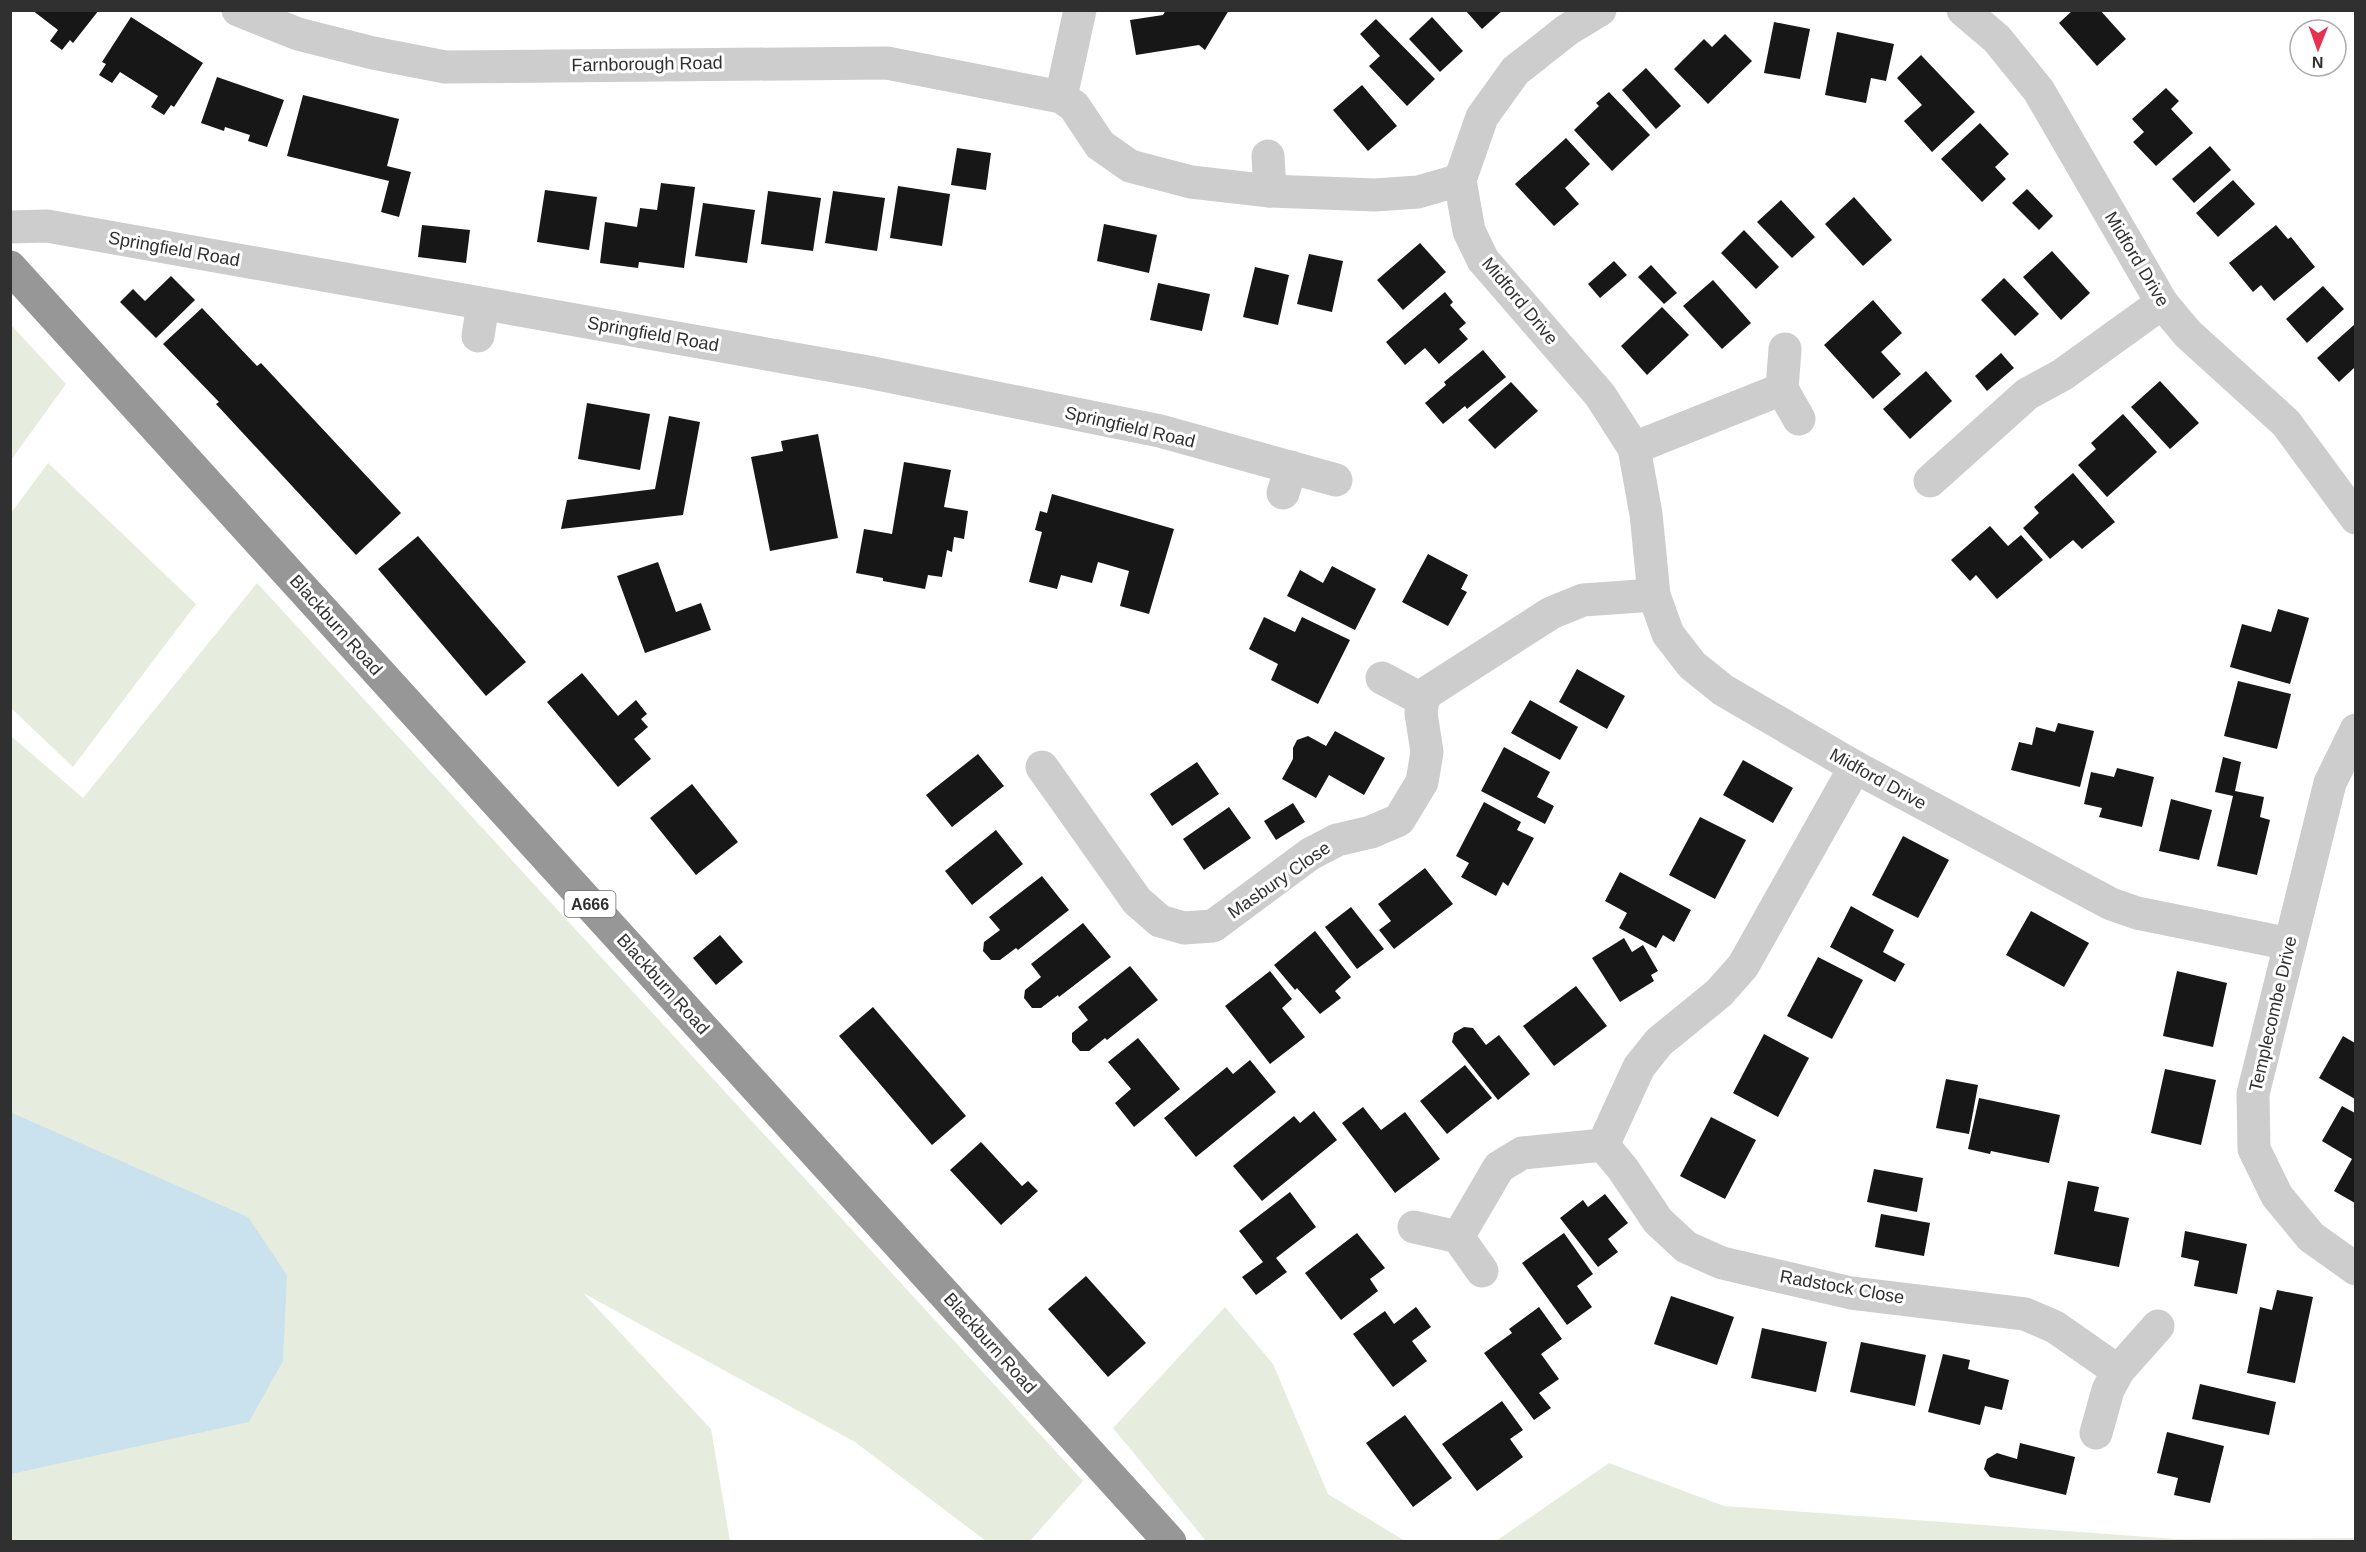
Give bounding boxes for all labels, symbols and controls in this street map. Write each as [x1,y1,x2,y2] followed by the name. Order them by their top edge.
[2288,18,2348,78] north arrow
[571,53,723,75] street label: Farnborough Road
[2312,54,2324,71] text: N
[2101,208,2173,310] street label: Midford Drive
[107,228,241,270] street label: Springfield Road
[1478,254,1562,348] street label: Midford Drive
[586,313,720,355] street label: Springfield Road
[1063,402,1197,452] street label: Springfield Road
[286,571,386,679] street label: Blackburn Road
[1826,744,1930,814] street label: Midford Drive
[1224,837,1334,923] street label: Masbury Close
[564,891,616,917] road number: A666
[613,930,713,1038] street label: Blackburn Road
[2245,934,2301,1094] street label: Templecombe Drive
[1778,1266,1906,1308] street label: Radstock Close
[940,1289,1040,1397] street label: Blackburn Road

